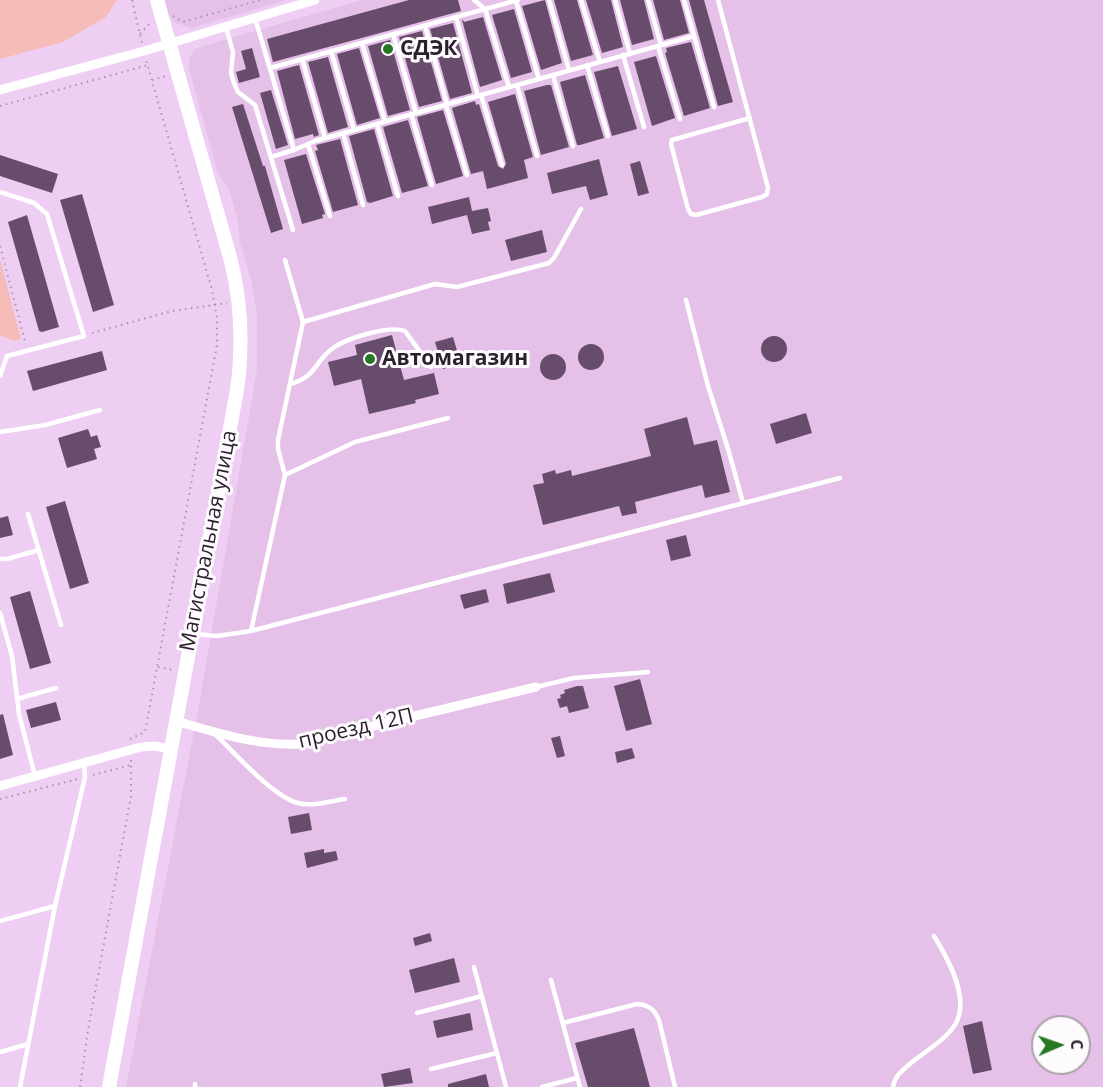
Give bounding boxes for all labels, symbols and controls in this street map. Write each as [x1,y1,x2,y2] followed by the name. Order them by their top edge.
[400,36,457,62] place label: СДЭК
[381,42,395,56] marker: СДЭК
[382,346,528,372] place label: Автомагазин
[363,352,377,366] marker: Автомагазин
[175,428,243,654] street label: Магистральная улица
[296,704,416,754] street label: проезд 12П
[1031,1015,1091,1075] north arrow
[1066,1039,1088,1050] text: С

